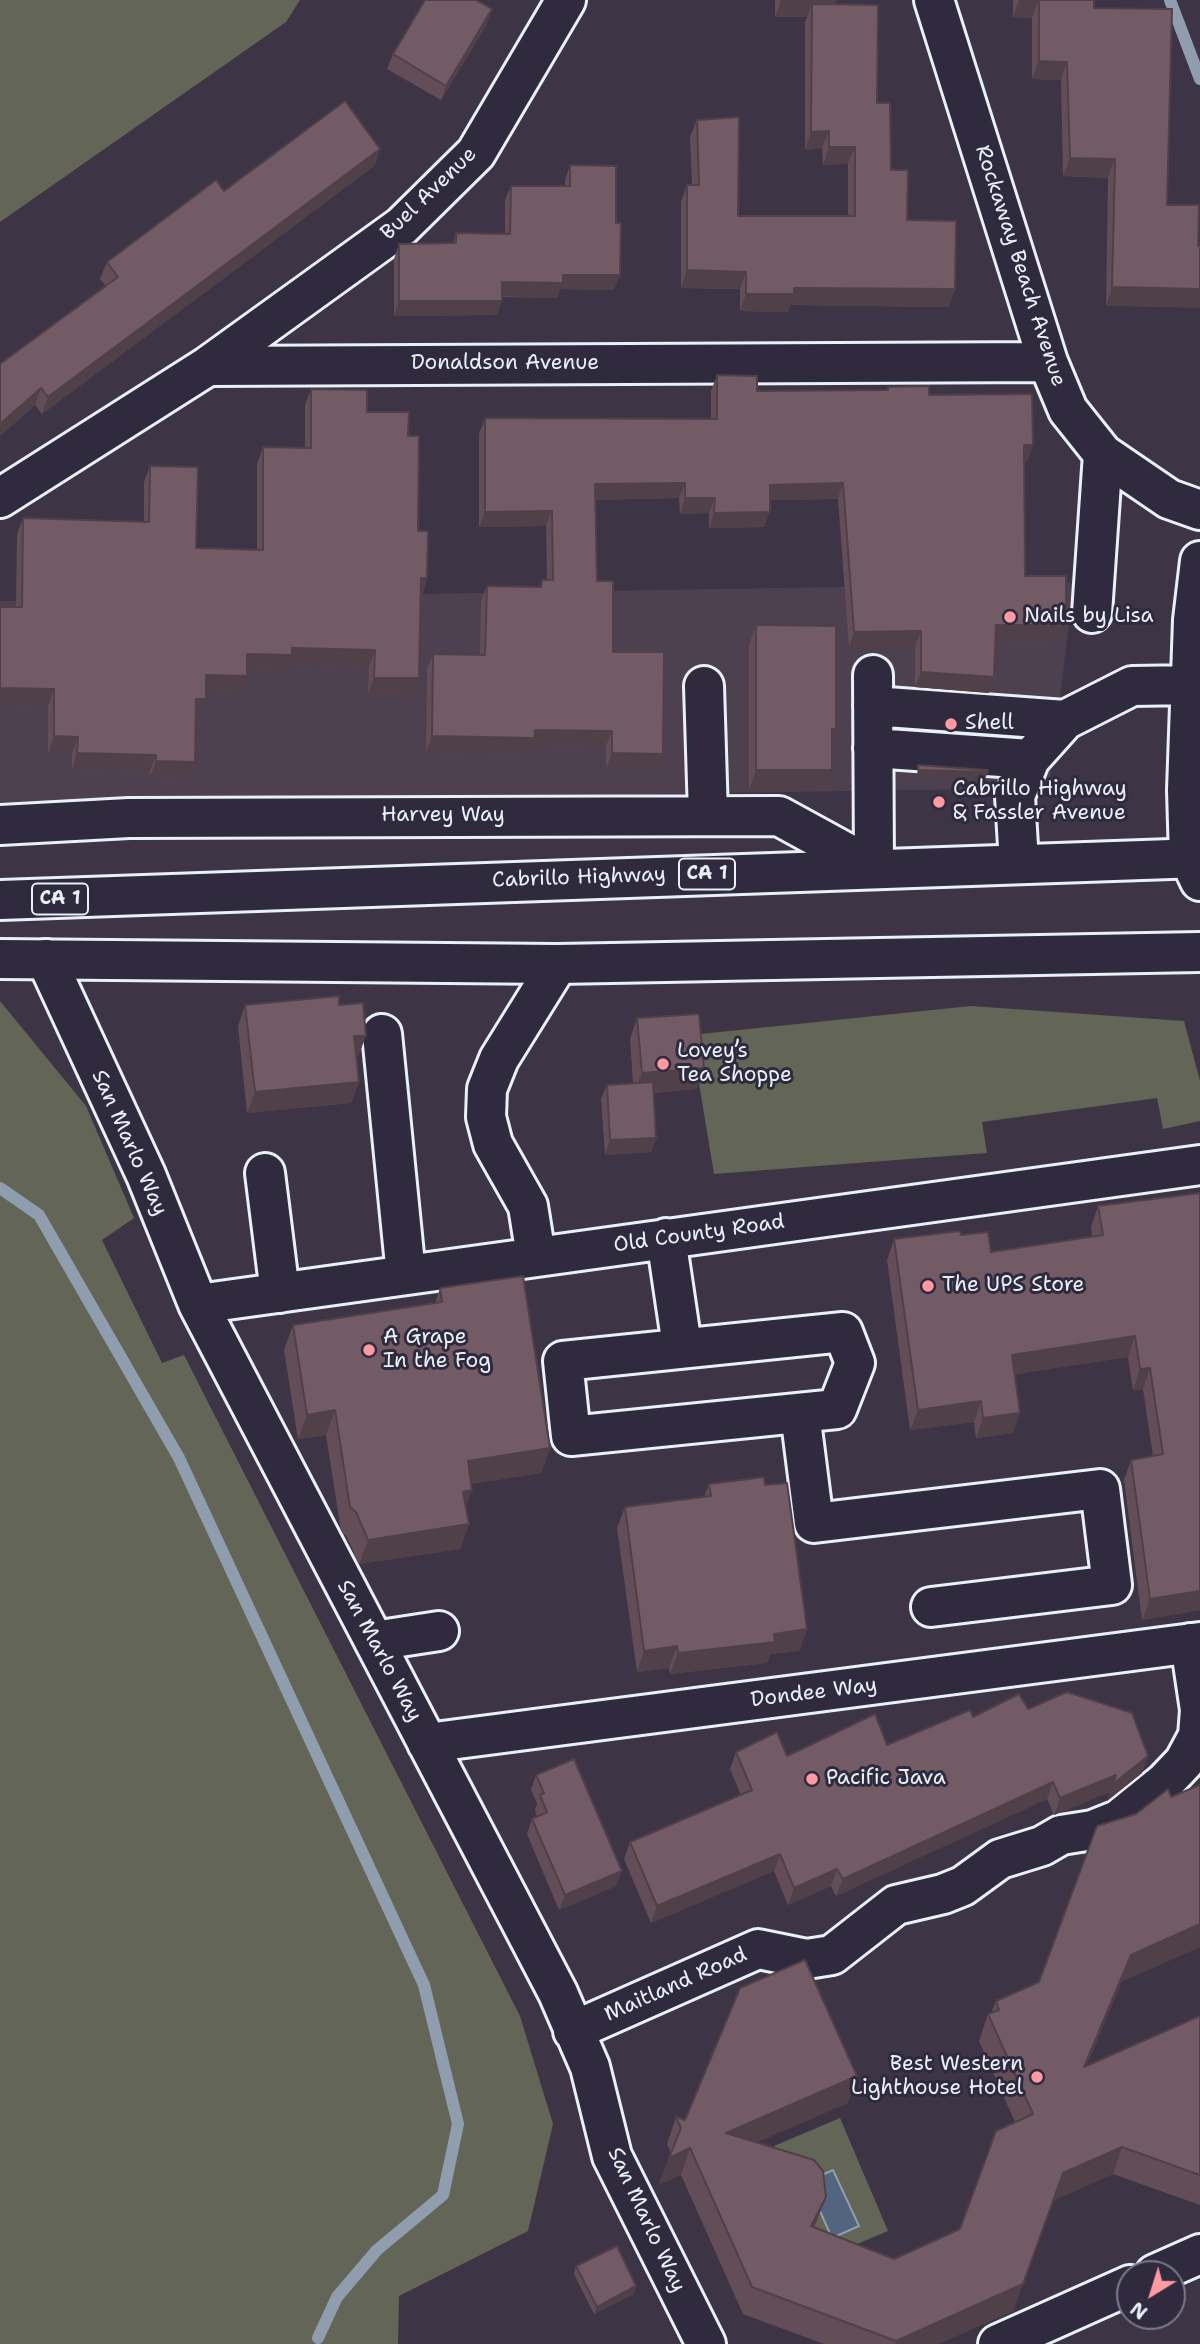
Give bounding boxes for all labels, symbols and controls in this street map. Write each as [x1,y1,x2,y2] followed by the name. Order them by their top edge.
[376,142,482,246] street label: Buel Avenue
[969,142,1071,390] street label: Rockaway Beach Avenue
[411,351,599,377] street label: Donaldson Avenue
[1024,604,1154,630] place label: Nails by Lisa
[1002,609,1018,625] marker: Nails by Lisa
[965,711,1014,737] place label: Shell
[943,716,959,732] marker: Shell
[953,777,1127,827] place label: Cabrillo Highway & Fassler Avenue
[931,794,947,810] marker: Cabrillo Highway & Fassler Avenue
[381,803,505,829] street label: Harvey Way
[679,859,735,890] road number: CA 1
[492,862,666,894] street label: Cabrillo Highway
[32,884,88,914] road number: CA 1
[677,1039,792,1089] place label: Lovey’s Tea Shoppe
[655,1056,671,1072] marker: Lovey’s Tea Shoppe
[86,1066,172,1220] street label: San Marlo Way
[612,1210,786,1258] street label: Old County Road
[942,1273,1084,1299] place label: The UPS Store
[920,1278,936,1294] marker: The UPS Store
[383,1325,491,1375] place label: A Grape In the Fog
[361,1342,377,1358] marker: A Grape In the Fog
[331,1576,427,1726] street label: San Marlo Way
[749,1673,879,1713] street label: Dondee Way
[826,1766,946,1792] place label: Pacific Java
[804,1771,820,1787] marker: Pacific Java
[601,1942,751,2028] street label: Maitland Road
[851,2052,1023,2102] place label: Best Western Lighthouse Hotel
[1029,2069,1045,2085] marker: Best Western Lighthouse Hotel
[601,2144,691,2296] street label: San Marlo Way
[1116,2260,1186,2330] north arrow
[1125,2296,1153,2325] text: N

